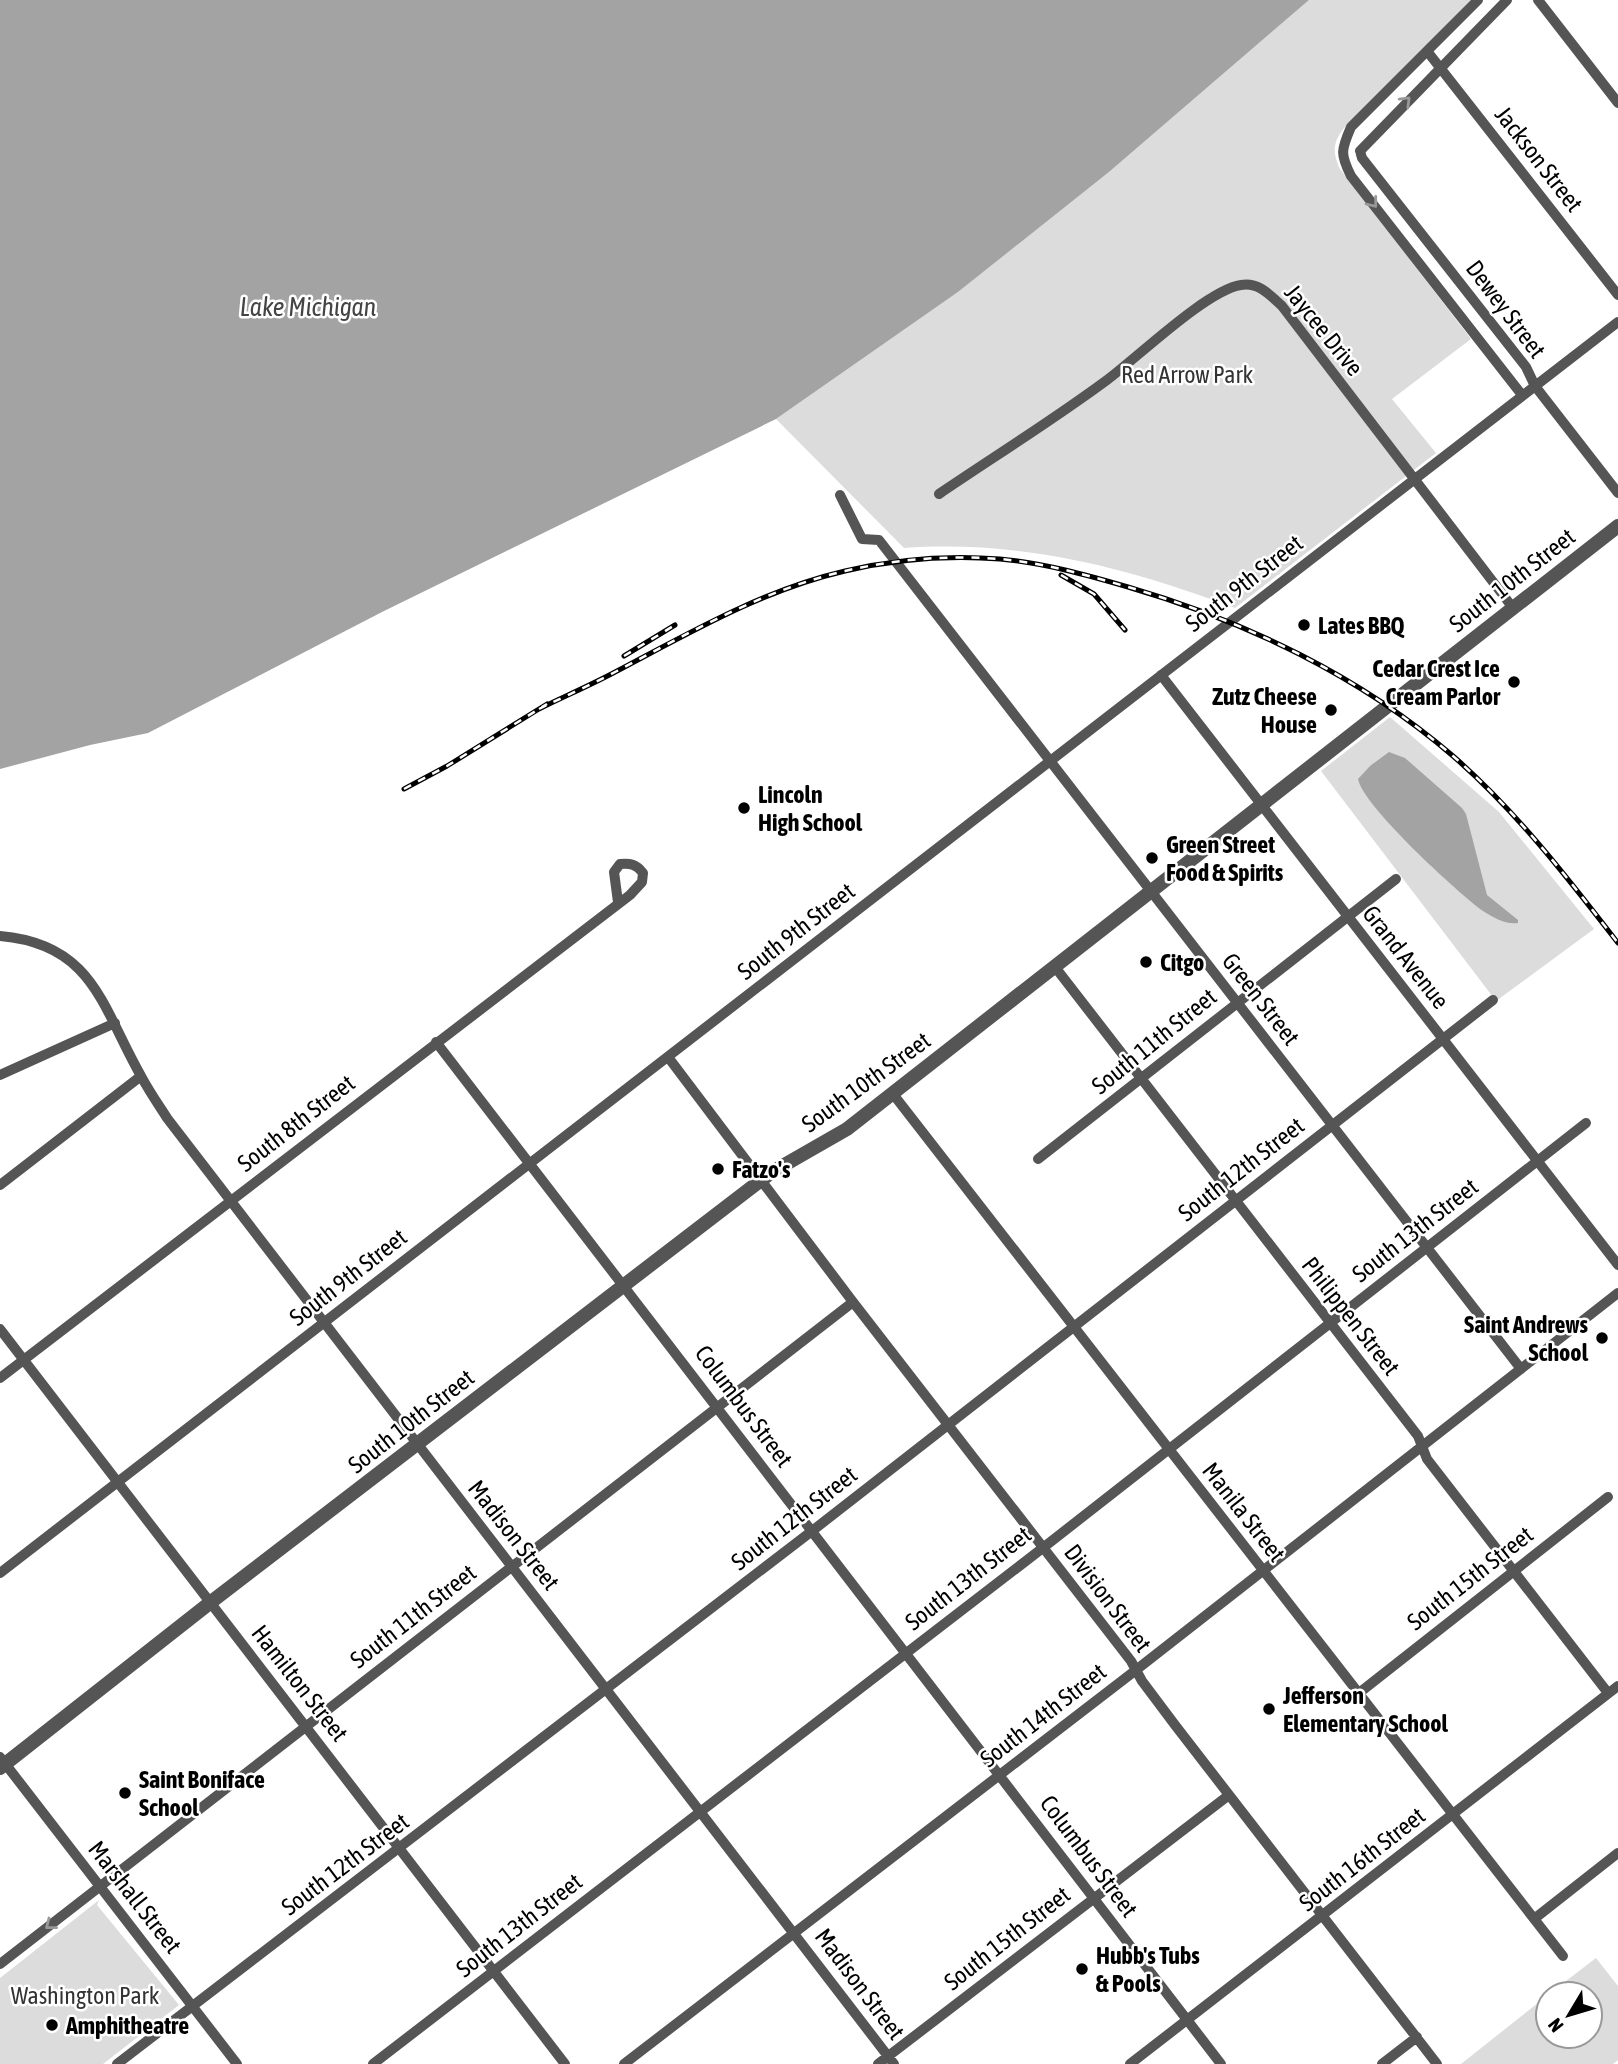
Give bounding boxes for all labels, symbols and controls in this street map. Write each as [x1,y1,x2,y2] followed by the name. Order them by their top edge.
[1398,96,1411,109] one-way arrow
[1490,101,1588,217] street label: Jackson Street
[1365,195,1377,208] one-way arrow
[1461,255,1551,363] street label: Dewey Street
[1279,279,1369,381] street label: Jaycee Drive
[240,292,377,322] water label: Lake Michigan
[1121,361,1253,388] park label: Red Arrow Park
[1444,523,1580,637] street label: South 10th Street
[1180,529,1308,637] street label: South 9th Street
[1318,612,1405,639] place label: Lates BBQ
[1296,617,1312,633] marker: Lates BBQ
[1372,655,1501,710] place label: Cedar Crest Ice Cream Parlor
[1506,674,1522,690] marker: Cedar Crest Ice Cream Parlor
[1212,683,1317,738] place label: Zutz Cheese House
[1323,702,1339,718] marker: Zutz Cheese House
[758,781,863,836] place label: Lincoln High School
[736,800,752,816] marker: Lincoln High School
[1166,831,1284,886] place label: Green Street Food & Spirits
[1144,850,1160,866] marker: Green Street Food & Spirits
[732,877,860,985] street label: South 9th Street
[1357,900,1455,1014] street label: Grand Avenue
[1217,948,1305,1050] street label: Green Street
[1160,949,1204,976] place label: Citgo
[1138,954,1154,970] marker: Citgo
[1086,983,1222,1099] street label: South 11th Street
[797,1026,935,1138] street label: South 10th Street
[232,1069,360,1177] street label: South 8th Street
[1173,1112,1309,1226] street label: South 12th Street
[732,1156,791,1183] place label: Fatzo's
[710,1161,726,1177] marker: Fatzo's
[1347,1173,1483,1287] street label: South 13th Street
[284,1223,412,1331] street label: South 9th Street
[1297,1252,1405,1380] street label: Philippen Street
[1464,1311,1589,1366] place label: Saint Andrews School
[1594,1330,1610,1346] marker: Saint Andrews School
[690,1340,798,1472] street label: Columbus Street
[343,1364,479,1478] street label: South 10th Street
[1197,1457,1291,1567] street label: Manila Street
[726,1461,862,1575] street label: South 12th Street
[463,1475,565,1595] street label: Madison Street
[900,1521,1036,1635] street label: South 13th Street
[1402,1521,1538,1635] street label: South 15th Street
[1059,1539,1157,1657] street label: Division Street
[345,1559,481,1673] street label: South 11th Street
[246,1620,354,1746] street label: Hamilton Street
[975,1658,1111,1772] street label: South 14th Street
[1282,1682,1449,1737] place label: Jefferson Elementary School
[1261,1701,1277,1717] marker: Jefferson Elementary School
[139,1766,265,1821] place label: Saint Boniface School
[117,1785,133,1801] marker: Saint Boniface School
[1035,1790,1143,1922] street label: Columbus Street
[1294,1802,1430,1916] street label: South 16th Street
[276,1807,414,1920] street label: South 12th Street
[83,1836,187,1958] street label: Marshall Street
[451,1868,587,1982] street label: South 13th Street
[939,1881,1075,1995] street label: South 15th Street
[45,1917,58,1930] one-way arrow
[810,1923,910,2045] street label: Madison Street
[1096,1942,1200,1997] place label: Hubb's Tubs & Pools
[1074,1961,1090,1977] marker: Hubb's Tubs & Pools
[1534,1980,1604,2050] north arrow
[11,1982,160,2009] park label: Washington Park
[65,2012,189,2039] place label: Amphitheatre
[1543,2014,1568,2037] text: N
[44,2017,60,2033] marker: Amphitheatre

